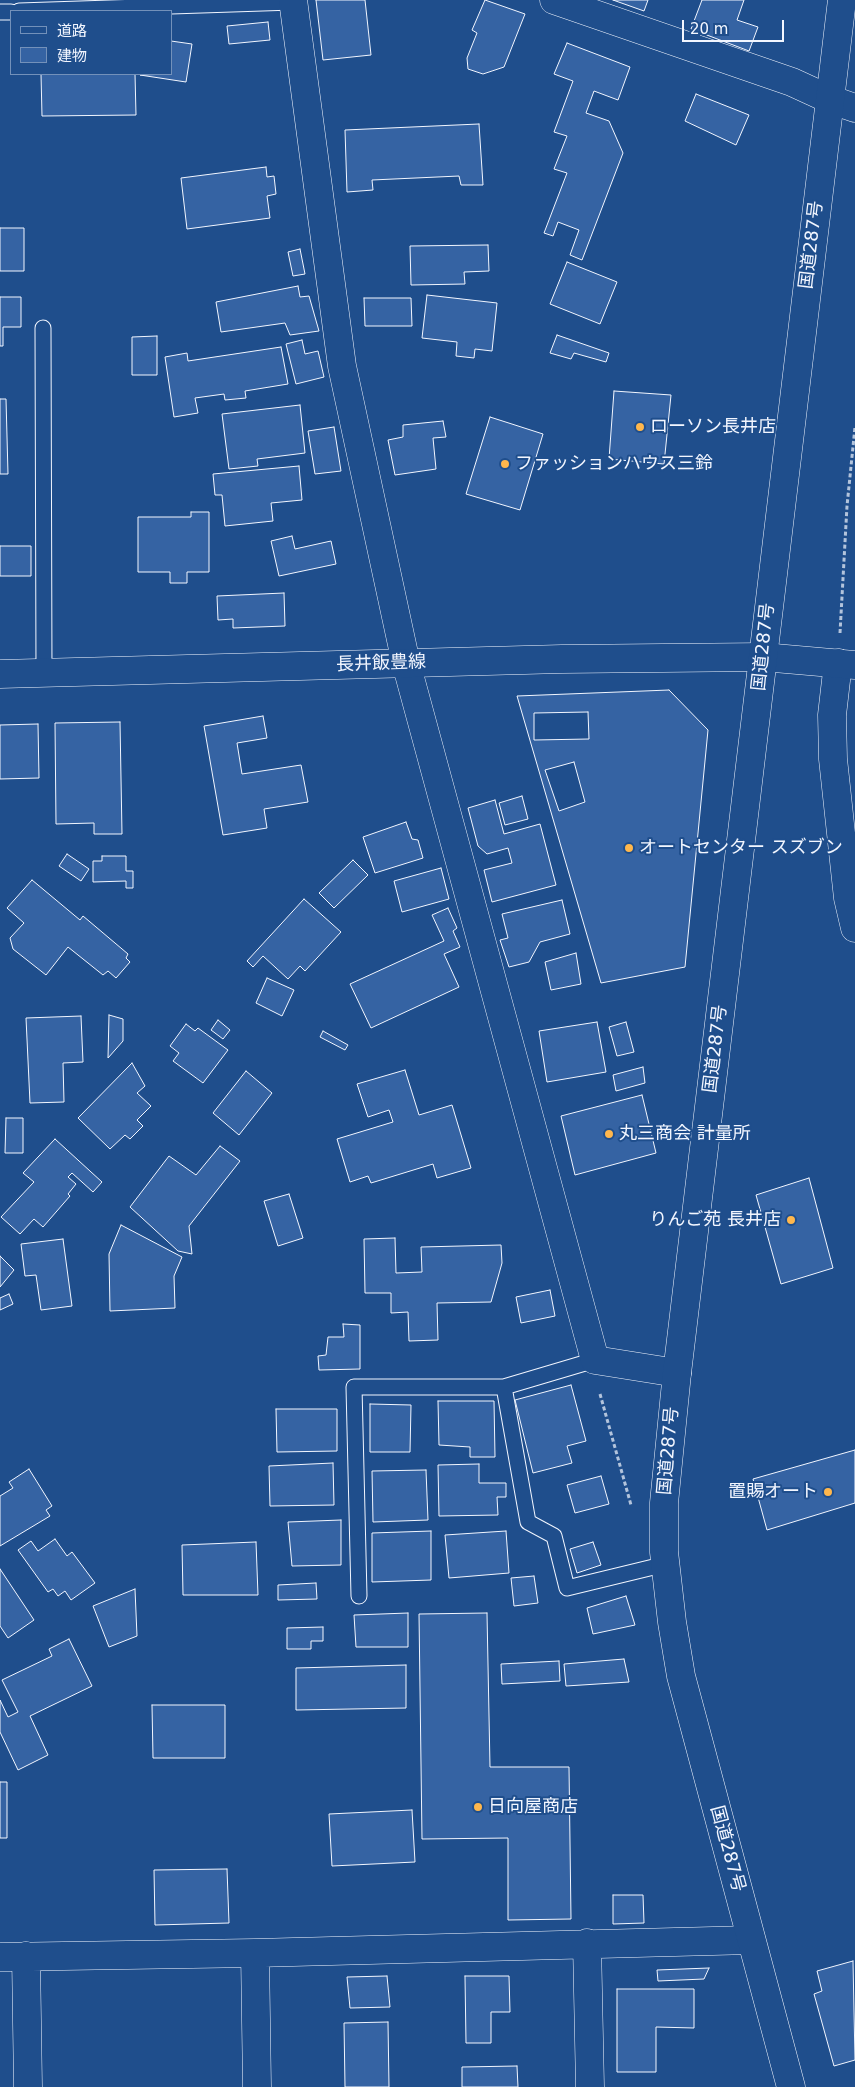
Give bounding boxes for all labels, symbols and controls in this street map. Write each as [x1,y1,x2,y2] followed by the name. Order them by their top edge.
[10,10,172,75] legend
[685,10,788,42] scale bar
[690,20,728,38] text: 20 m
[57,22,87,40] text: 道路
[57,47,87,65] text: 建物
[796,200,828,290] street label: 国道287号
[650,416,776,438] place label: ローソン長井店
[634,421,646,433] marker: ローソン長井店
[515,453,713,475] place label: ファッションハウス三鈴
[499,458,511,470] marker: ファッションハウス三鈴
[749,602,779,692] street label: 国道287号
[336,652,426,676] street label: 長井飯豊線
[639,837,843,859] place label: オートセンター スズブン
[623,842,635,854] marker: オートセンター スズブン
[700,1004,732,1094] street label: 国道287号
[619,1123,751,1145] place label: 丸三商会 計量所
[603,1128,615,1140] marker: 丸三商会 計量所
[649,1209,781,1231] place label: りんご苑 長井店
[785,1214,797,1226] marker: りんご苑 長井店
[654,1406,684,1496] street label: 国道287号
[728,1481,818,1503] place label: 置賜オート
[822,1486,834,1498] marker: 置賜オート
[488,1796,578,1818] place label: 日向屋商店
[472,1801,484,1813] marker: 日向屋商店
[705,1804,749,1894] street label: 国道287号

